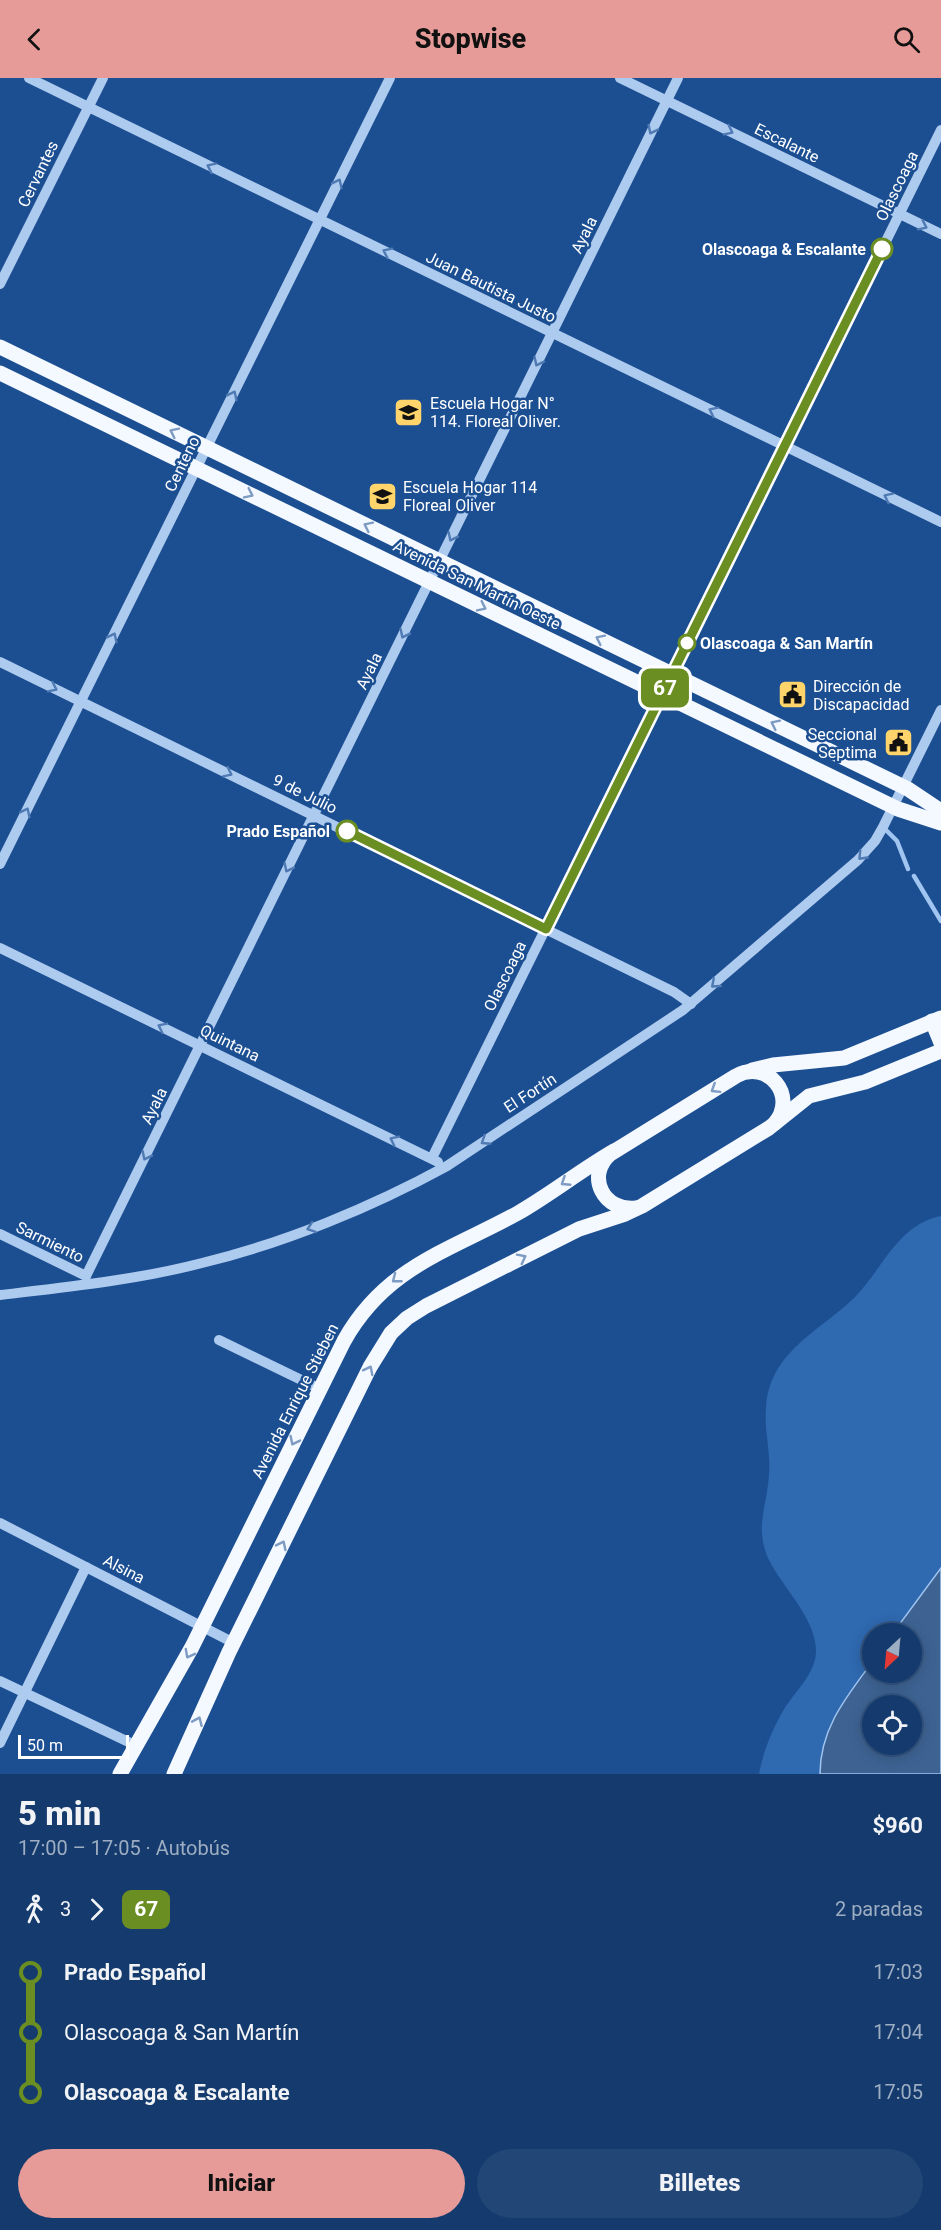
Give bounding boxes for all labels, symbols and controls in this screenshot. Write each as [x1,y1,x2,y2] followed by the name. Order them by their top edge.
[18,23,51,56] icon: back
[415,23,526,55] text: Stopwise
[890,23,923,56] icon: search
[752,119,822,167] street label: Escalante
[648,124,660,135] one-way arrow
[722,124,733,136] one-way arrow
[14,138,62,210] street label: Cervantes
[872,148,922,224] street label: Olascoaga
[207,162,218,174] one-way arrow
[331,178,343,189] one-way arrow
[567,213,601,257] street label: Ayala
[917,218,928,230] one-way arrow
[871,238,893,260] marker: Olascoaga & Escalante
[702,240,866,259] place label: Olascoaga & Escalante
[423,247,559,327] street label: Juan Bautista Justo
[382,248,393,260] one-way arrow
[534,355,545,366] one-way arrow
[225,390,237,401] one-way arrow
[430,394,561,431] place label: Escuela Hogar N° 114. Floreal Oliver.
[393,396,425,428] school or university icon: Escuela Hogar N° 114. Floreal Oliver.
[708,407,719,419] one-way arrow
[170,427,181,439] one-way arrow
[160,433,204,495] street label: Centeno
[403,478,537,515] place label: Escuela Hogar 114 Floreal Oliver
[366,480,398,512] school or university icon: Escuela Hogar 114 Floreal Oliver
[243,486,254,498] one-way arrow
[884,492,895,504] one-way arrow
[364,522,375,533] one-way arrow
[447,530,459,541] one-way arrow
[390,536,564,634] street label: Avenida San Martín Oeste
[476,600,487,612] one-way arrow
[399,628,411,639] one-way arrow
[105,632,117,643] one-way arrow
[595,634,606,646] one-way arrow
[678,634,696,652] marker: Olascoaga & San Martín
[700,634,873,653] place label: Olascoaga & San Martín
[352,649,386,693] street label: Ayala
[638,668,692,708] line badge: 67
[653,676,677,700] text: 67
[813,677,909,714] place label: Dirección de Discapacidad
[776,679,808,711] public building icon: Dirección de Discapacidad
[46,680,57,692] one-way arrow
[770,720,781,731] one-way arrow
[808,725,877,762] place label: Seccional Septima
[882,727,914,759] public building icon: Seccional Septima
[221,766,232,778] one-way arrow
[270,770,340,818] street label: 9 de Julio
[19,807,30,818] one-way arrow
[336,820,358,842] marker: Prado Español
[226,822,330,841] place label: Prado Español
[858,850,869,860] one-way arrow
[284,862,296,873] one-way arrow
[480,938,530,1014] street label: Olascoaga
[711,977,722,988] one-way arrow
[197,1020,263,1066] street label: Quintana
[158,1022,169,1034] one-way arrow
[500,1069,560,1117] street label: El Fortín
[711,1081,721,1093] one-way arrow
[137,1084,171,1128] street label: Ayala
[480,1134,491,1145] one-way arrow
[390,1136,400,1147] one-way arrow
[142,1149,153,1160] one-way arrow
[561,1175,571,1187] one-way arrow
[13,1217,87,1267] street label: Sarmiento
[306,1221,317,1234] one-way arrow
[516,1253,527,1265] one-way arrow
[392,1271,403,1282] one-way arrow
[248,1320,342,1482] street label: Avenida Enrique Stieben
[362,1366,373,1376] one-way arrow
[290,1435,302,1446] one-way arrow
[275,1540,287,1551] one-way arrow
[100,1551,148,1587] street label: Alsina
[862,1623,922,1683] north arrow
[862,1623,922,1755] map controls
[185,1647,196,1658] one-way arrow
[862,1695,922,1755] button: locate
[191,1716,203,1727] one-way arrow
[18,1732,129,1760] scale bar
[27,1736,63,1755] text: 50 m
[18,1794,101,1833] text: 5 min
[873,1813,923,1838] text: $960
[18,1836,230,1860] text: 17:00 – 17:05 · Autobús
[18,1893,51,1926] icon: walk
[80,1893,113,1926] icon: forward
[60,1897,71,1921] text: 3
[134,1897,158,1921] text: 67
[835,1897,923,1921] text: 2 paradas
[64,1960,206,1985] text: Prado Español
[873,1960,923,1984] text: 17:03
[64,2020,299,2045] text: Olascoaga & San Martín
[873,2020,923,2044] text: 17:04
[64,2080,290,2105] text: Olascoaga & Escalante
[873,2080,923,2104] text: 17:05
[18,2149,465,2218] button: Iniciar
[477,2149,923,2218] button: Billetes

